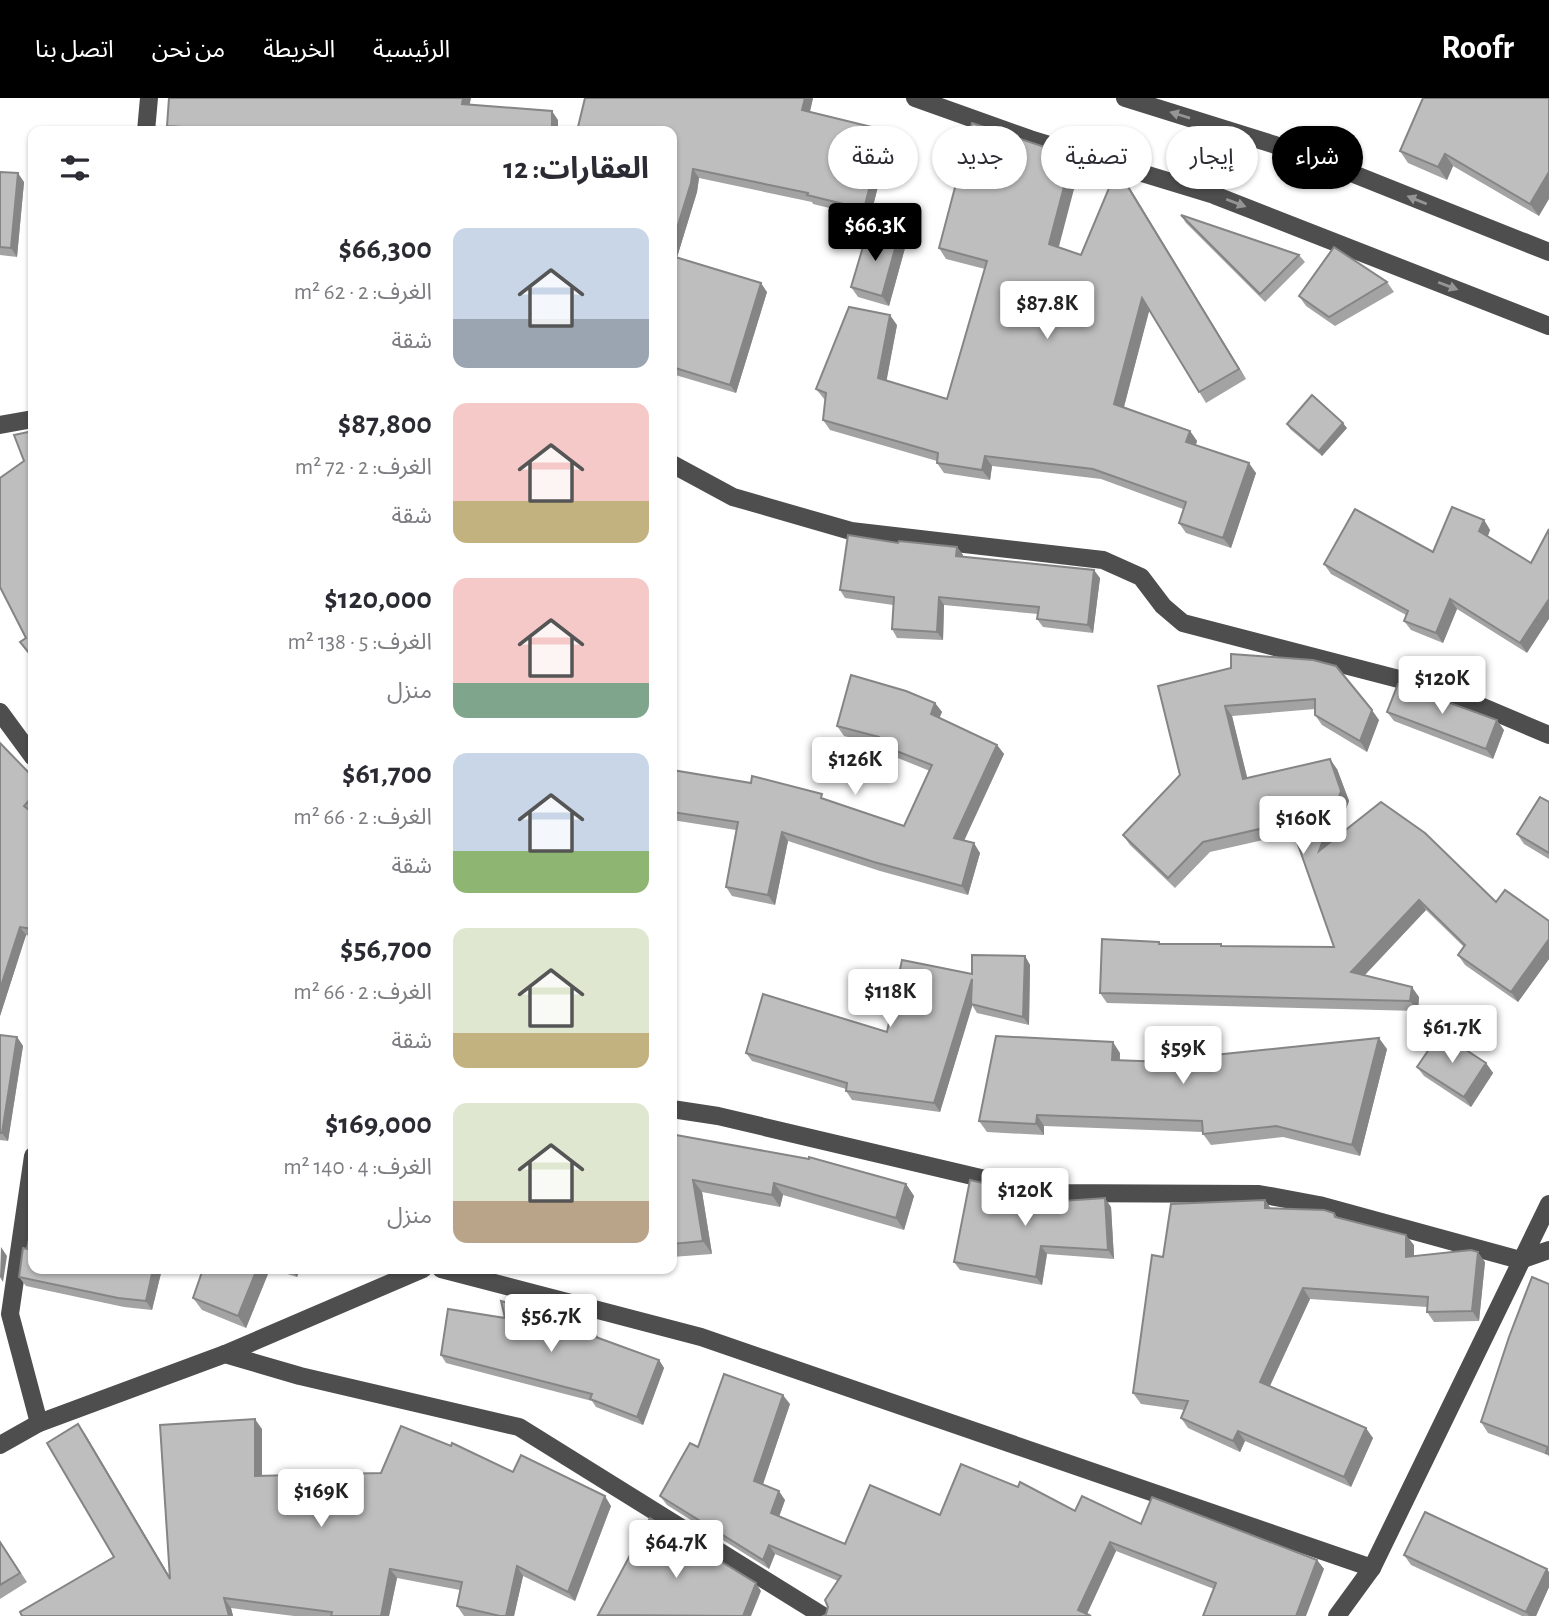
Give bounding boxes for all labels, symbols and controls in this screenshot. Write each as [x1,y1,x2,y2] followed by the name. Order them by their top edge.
[1441,32,1514,65] text: Roofr
[35,38,114,62] text: اتصل بنا
[152,38,225,62] text: من نحن
[263,38,335,62] text: الخريطة
[373,38,450,62] text: الرئيسية
[1169,110,1190,120] one-way arrow
[828,126,918,189] chip: شقة
[932,126,1027,189] chip: جديد
[1041,126,1152,189] chip: تصفية
[1166,126,1258,189] chip: إيجار
[1272,126,1363,189] chip: شراء
[56,149,94,187] icon: filters
[503,154,649,184] text: العقارات: 12
[1407,194,1428,205] one-way arrow
[1226,198,1247,209] one-way arrow
[818,204,932,263] pin: $66.3K
[844,214,906,237] text: $66.3K
[338,234,432,264] text: $66,300
[509,256,593,340] icon: home
[294,281,432,304] text: الغرف: 2 · 62 m²
[1438,281,1459,292] one-way arrow
[990,282,1104,341] pin: $87.8K
[1016,292,1078,315] text: $87.8K
[391,330,432,353] text: شقة
[338,409,432,439] text: $87,800
[509,431,593,515] icon: home
[295,456,432,479] text: الغرف: 2 · 72 m²
[391,505,432,528] text: شقة
[324,584,432,614] text: $120,000
[509,606,593,690] icon: home
[287,631,432,654] text: الغرف: 5 · 138 m²
[1393,656,1491,716] pin: $120K
[1415,667,1469,690] text: $120K
[387,680,432,703] text: منزل
[806,738,904,797] pin: $126K
[828,748,882,771] text: $126K
[342,759,432,789] text: $61,700
[509,781,593,865] icon: home
[1254,796,1352,856] pin: $160K
[293,806,432,829] text: الغرف: 2 · 66 m²
[1275,807,1331,830] text: $160K
[391,855,432,878] text: شقة
[340,934,432,964] text: $56,700
[509,956,593,1040] icon: home
[841,970,939,1029] pin: $118K
[864,980,916,1003] text: $118K
[293,981,432,1004] text: الغرف: 2 · 66 m²
[1395,1006,1509,1065] pin: $61.7K
[1423,1016,1481,1039] text: $61.7K
[1142,1026,1224,1086] pin: $59K
[391,1030,432,1053] text: شقة
[1161,1037,1205,1060] text: $59K
[325,1109,432,1139] text: $169,000
[509,1131,593,1215] icon: home
[283,1156,432,1179] text: الغرف: 4 · 140 m²
[976,1168,1074,1228] pin: $120K
[998,1179,1052,1202] text: $120K
[387,1205,432,1228] text: منزل
[494,1294,608,1354] pin: $56.7K
[521,1305,581,1328] text: $56.7K
[272,1470,370,1529] pin: $169K
[294,1480,348,1503] text: $169K
[619,1520,733,1580] pin: $64.7K
[645,1531,707,1554] text: $64.7K

